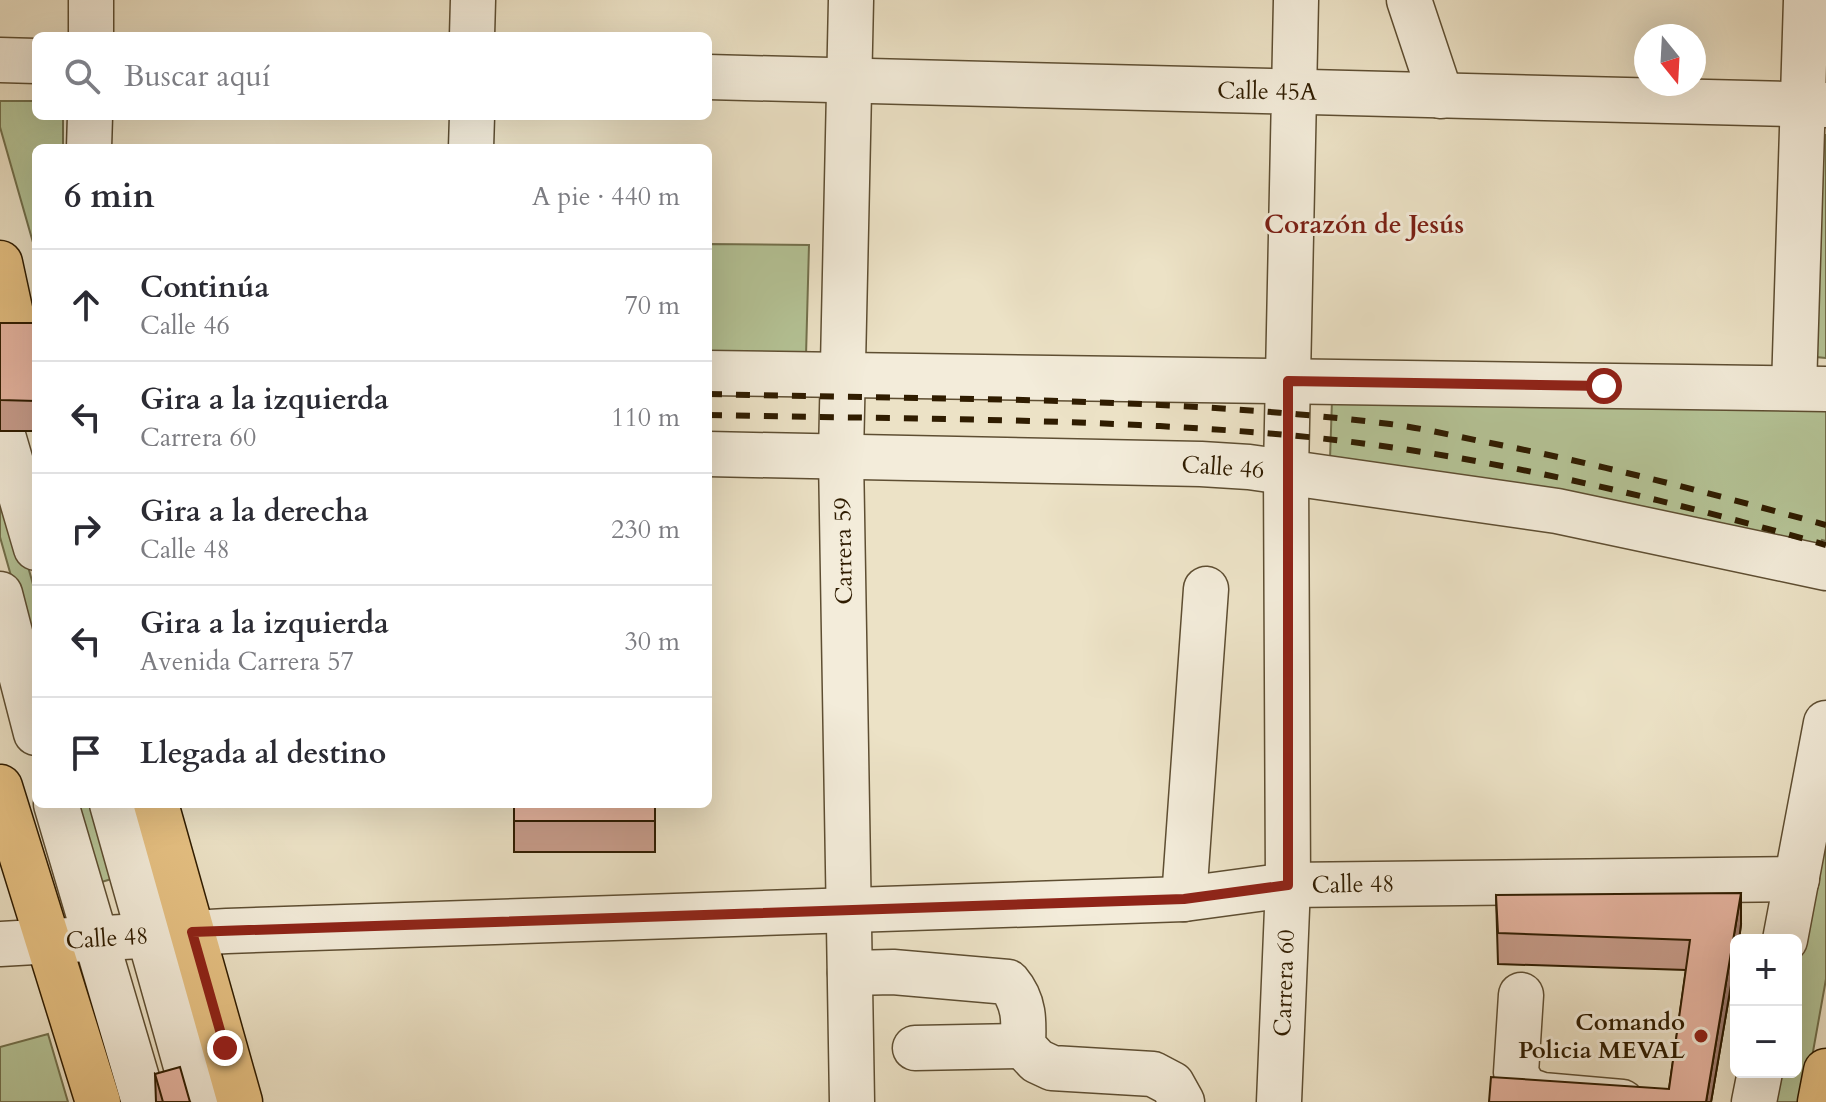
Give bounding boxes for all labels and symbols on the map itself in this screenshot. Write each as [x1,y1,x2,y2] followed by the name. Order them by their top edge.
[1634,24,1706,96] north arrow
[1217,74,1318,109] street label: Calle 45A
[1264,207,1464,242] district label: Corazón de Jesús
[1586,368,1622,404] route start
[1180,448,1265,487] street label: Calle 46
[826,497,861,605] street label: Carrera 59
[1311,867,1395,902] street label: Calle 48
[65,919,150,958] street label: Calle 48
[1266,929,1303,1037] street label: Carrera 60
[1518,1006,1686,1067] place label: Comando Policia MEVAL
[1692,1027,1710,1045] marker: Comando Policia MEVAL
[207,1030,243,1066] route end

